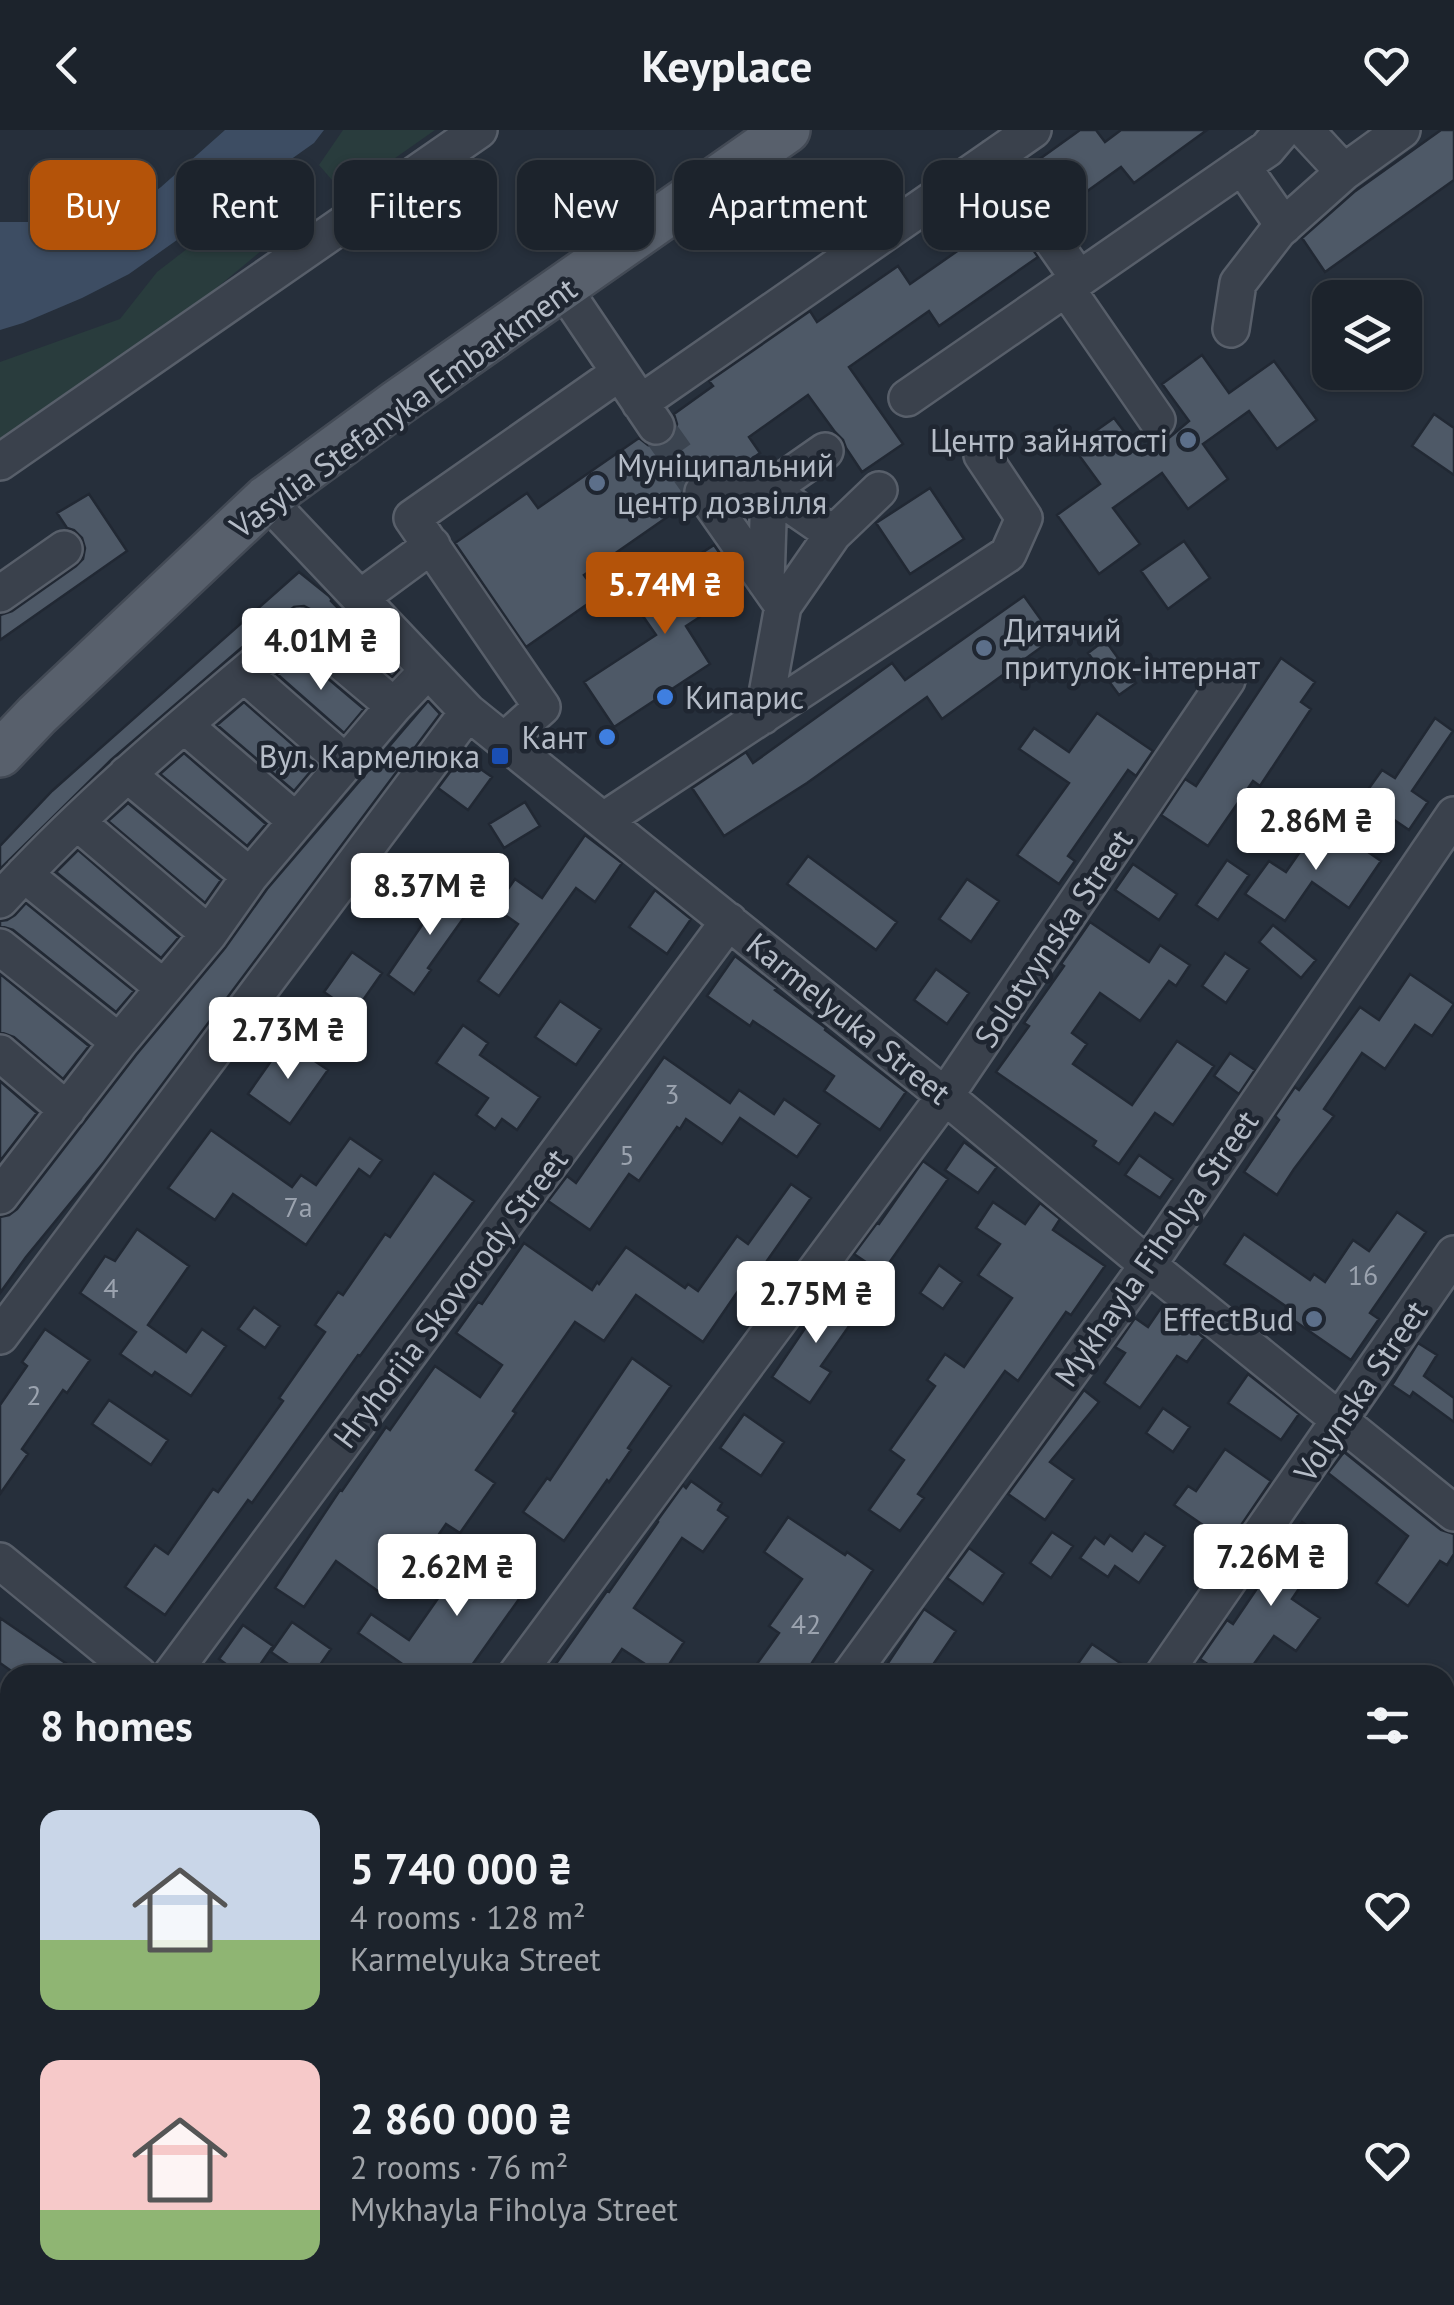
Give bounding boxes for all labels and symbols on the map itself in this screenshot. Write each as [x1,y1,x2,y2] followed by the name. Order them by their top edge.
[221,267,585,547] street label: Vasylia Stefanyka Embarkment
[930,419,1168,461] place label: Центр зайнятості
[1177,429,1199,451] marker: Центр зайнятості
[617,444,834,523] place label: Муніципальний центр дозвілля
[586,472,608,494] marker: Муніципальний центр дозвілля
[573,552,757,637] pin: 5.74M ₴
[229,608,413,693] pin: 4.01M ₴
[1004,609,1260,688] place label: Дитячий притулок-інтернат
[973,637,995,659] marker: Дитячий притулок-інтернат
[685,676,804,718] place label: Кипарис
[654,686,676,708] marker: Кипарис
[522,716,587,758] place label: Кант
[596,726,618,748] marker: Кант
[259,735,480,777] place label: Вул. Кармелюка
[489,745,511,767] marker: Вул. Кармелюка
[1224,788,1408,873] pin: 2.86M ₴
[964,821,1142,1055] street label: Solotvynska Street
[338,853,522,938] pin: 8.37M ₴
[738,923,960,1113] street label: Karmelyuka Street
[196,997,380,1082] pin: 2.73M ₴
[664,1075,680,1112] house number: 3
[1045,1102,1267,1394] street label: Mykhayla Fiholya Street
[619,1136,635,1173] house number: 5
[324,1140,577,1456] street label: Hryhoriia Skovorody Street
[283,1188,313,1225] house number: 7а
[1348,1256,1378,1293] house number: 16
[724,1261,908,1346] pin: 2.75M ₴
[103,1269,119,1306] house number: 4
[1283,1292,1436,1491] street label: Volynska Street
[1162,1298,1294,1340] place label: EffectBud
[1303,1308,1325,1330] marker: EffectBud
[26,1376,42,1413] house number: 2
[1179,1524,1363,1609] pin: 7.26M ₴
[365,1534,549,1619] pin: 2.62M ₴
[791,1605,821,1642] house number: 42

